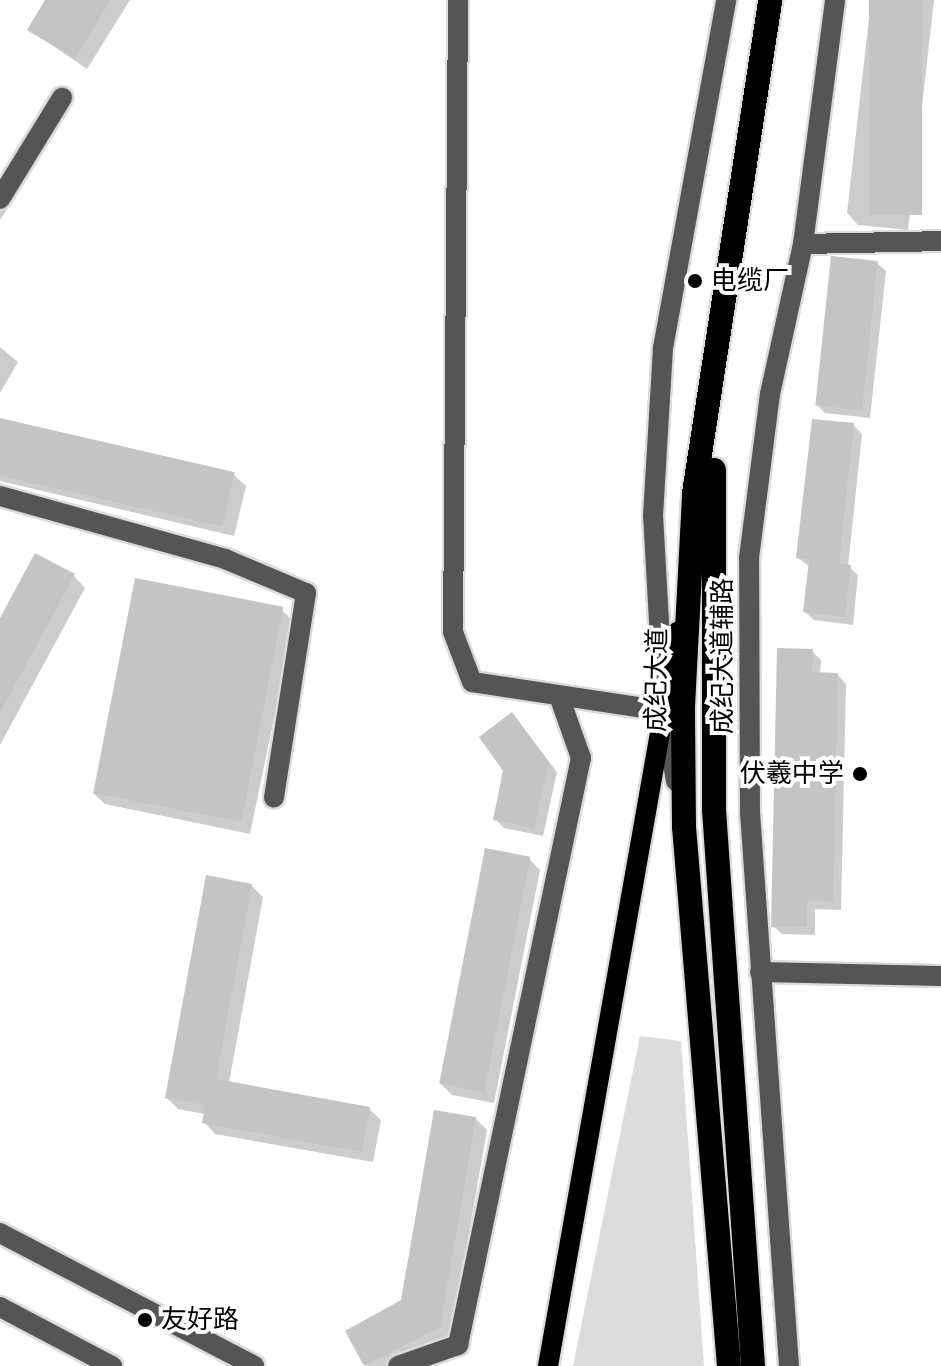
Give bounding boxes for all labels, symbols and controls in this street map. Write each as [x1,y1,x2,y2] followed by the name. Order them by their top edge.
[711,265,789,297] place label: 电缆厂
[686,272,704,290] marker: 电缆厂
[707,578,739,734] street label: 成纪大道辅路
[640,628,674,732] street label: 成纪大道
[740,758,844,790] place label: 伏羲中学
[851,765,869,783] marker: 伏羲中学
[161,1304,239,1336] place label: 友好路
[136,1311,154,1329] marker: 友好路

